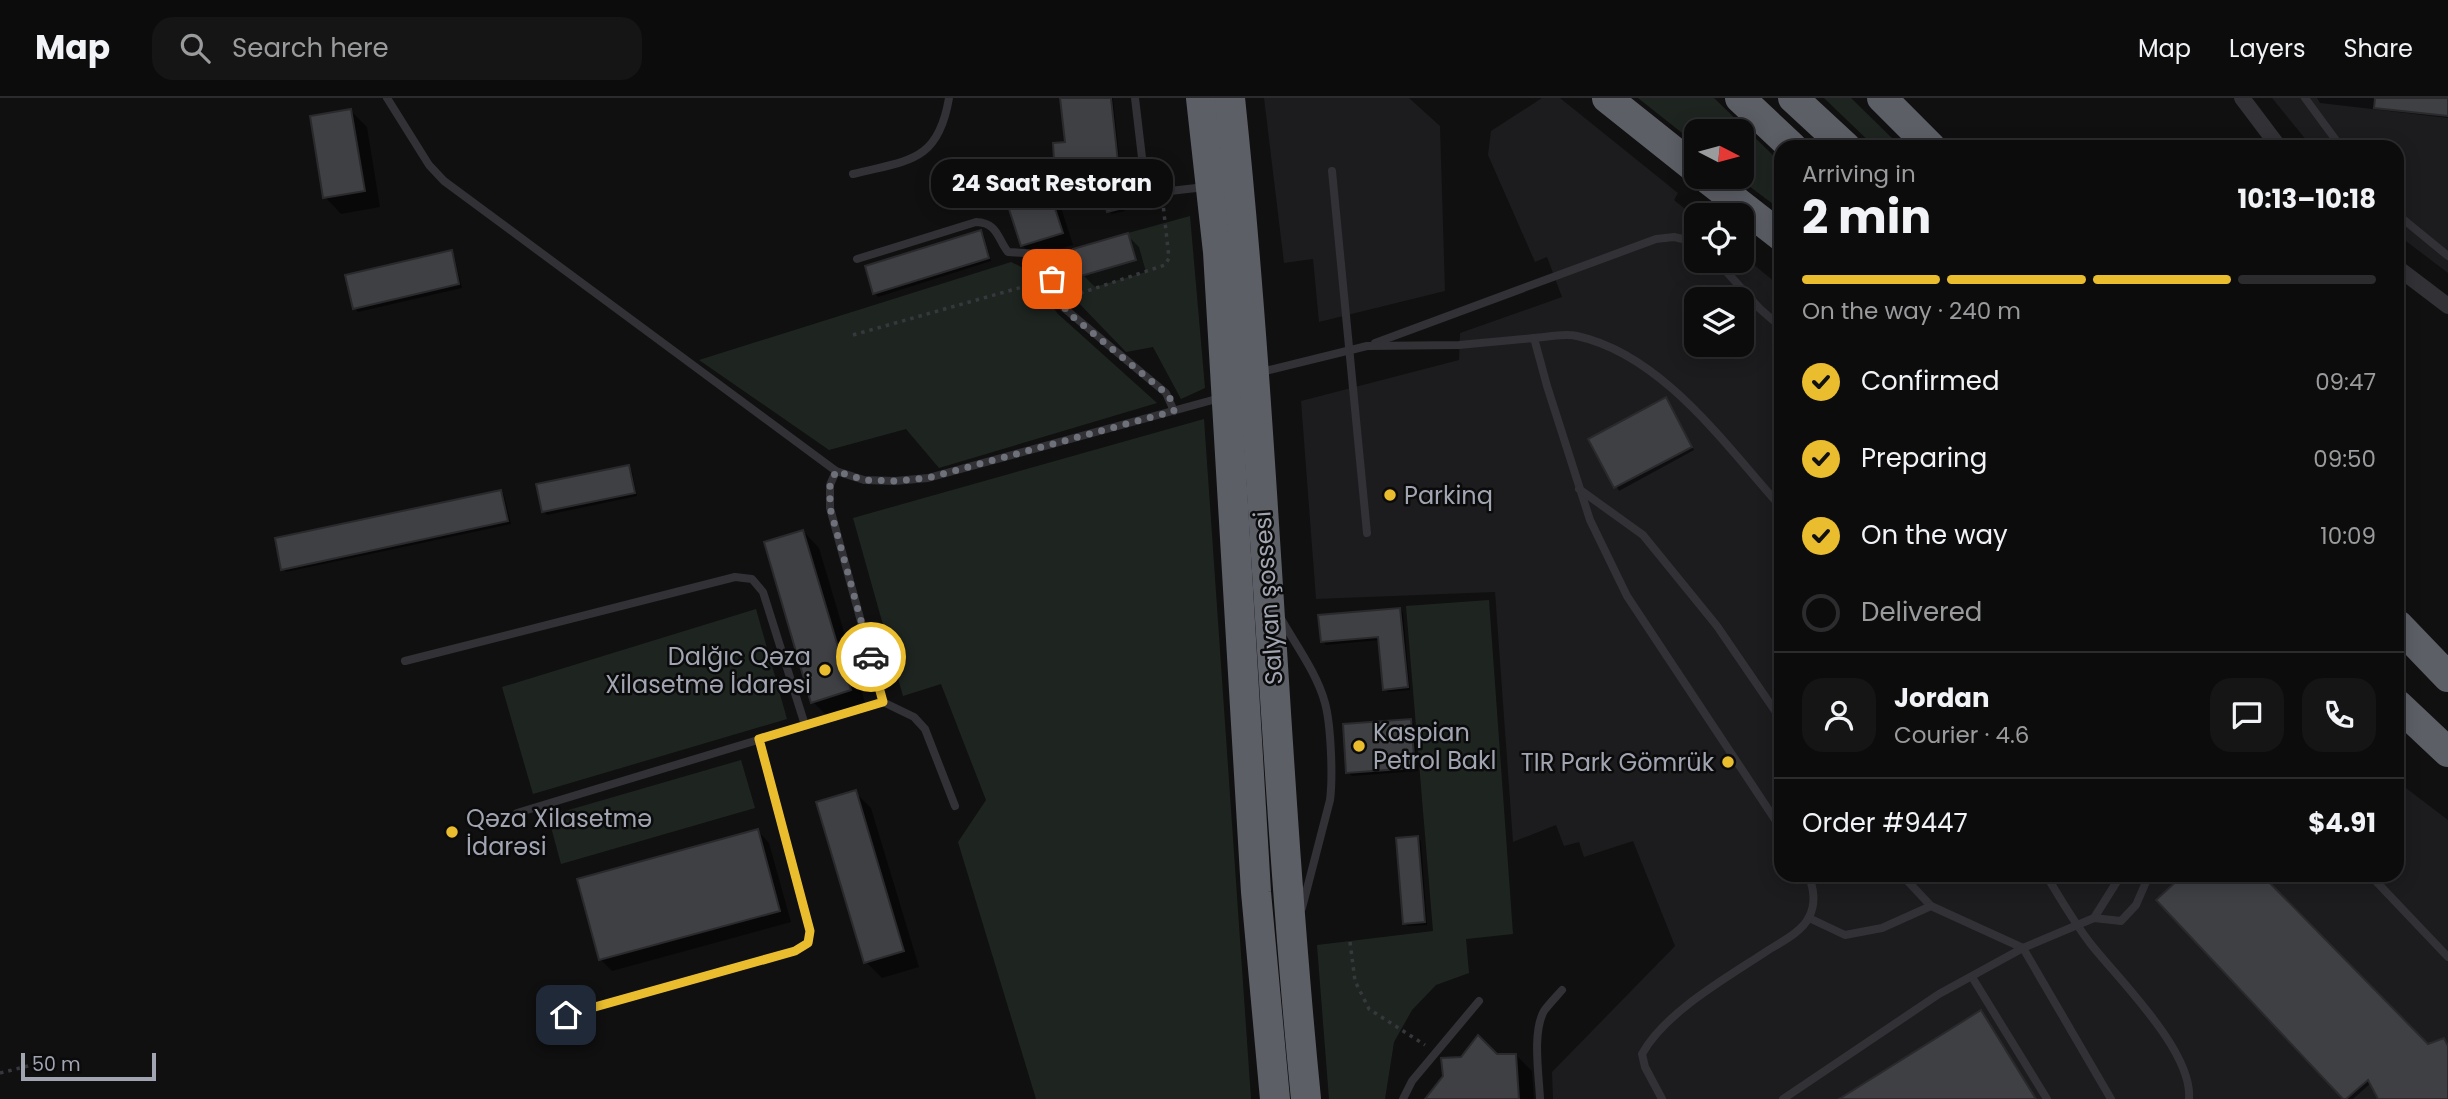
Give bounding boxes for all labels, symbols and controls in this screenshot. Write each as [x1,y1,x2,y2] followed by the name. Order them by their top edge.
[152,17,642,80] search box
[35,24,110,71] text: Map
[176,29,214,67] icon: search
[232,30,389,66] text: Search here
[2138,32,2191,65] text: Map
[2229,32,2305,65] text: Layers
[2343,32,2413,65] text: Share
[1684,119,1754,189] north arrow
[1684,119,1754,357] map controls
[1802,158,1916,190] text: Arriving in
[931,160,1173,209] callout: 24 Saat Restoran
[952,167,1152,199] text: 24 Saat Restoran
[2238,181,2376,217] text: 10:13–10:18
[1802,185,1931,249] text: 2 min
[1684,203,1754,273] button: locate
[1022,249,1082,309] pin
[1033,260,1071,298] icon: bag
[1684,287,1754,357] button: layers
[1802,295,2021,327] text: On the way · 240 m
[1802,363,1840,401] icon: check
[1861,363,1999,399] text: Confirmed
[2315,366,2376,398] text: 09:47
[1802,440,1840,478] icon: check
[1861,440,1987,476] text: Preparing
[2313,443,2376,475] text: 09:50
[1404,479,1493,512] place label: Parkinq
[1382,487,1398,503] marker: Parkinq
[1245,510,1291,686] street label: Salyan şossesi
[1802,517,1840,555] icon: check
[1861,517,2008,553] text: On the way
[2320,520,2376,552] text: 10:09
[1861,594,1982,630] text: Delivered
[836,622,906,692] courier
[852,638,890,676] icon: car
[605,640,811,701] place label: Dalğıc Qəza Xilasetmə İdarəsi
[817,662,833,678] marker: Dalğıc Qəza Xilasetmə İdarəsi
[1802,678,1876,752] button: person
[2210,678,2284,752] button: chat
[2302,678,2376,752] button: phone
[1894,680,1990,716] text: Jordan
[1373,716,1496,777] place label: Kaspian Petrol Bakl
[1894,719,2029,751] text: Courier · 4.6
[1351,738,1367,754] marker: Kaspian Petrol Bakl
[1521,746,1715,779] place label: TIR Park Gömrük
[1720,754,1736,770] marker: TIR Park Gömrük
[466,802,652,863] place label: Qəza Xilasetmə İdarəsi
[1802,805,1968,841] text: Order #9447
[2308,805,2376,841] text: $4.91
[444,824,460,840] marker: Qəza Xilasetmə İdarəsi
[536,985,596,1045] pin
[547,996,585,1034] icon: home
[21,1050,156,1082] scale bar
[32,1051,81,1078] text: 50 m

